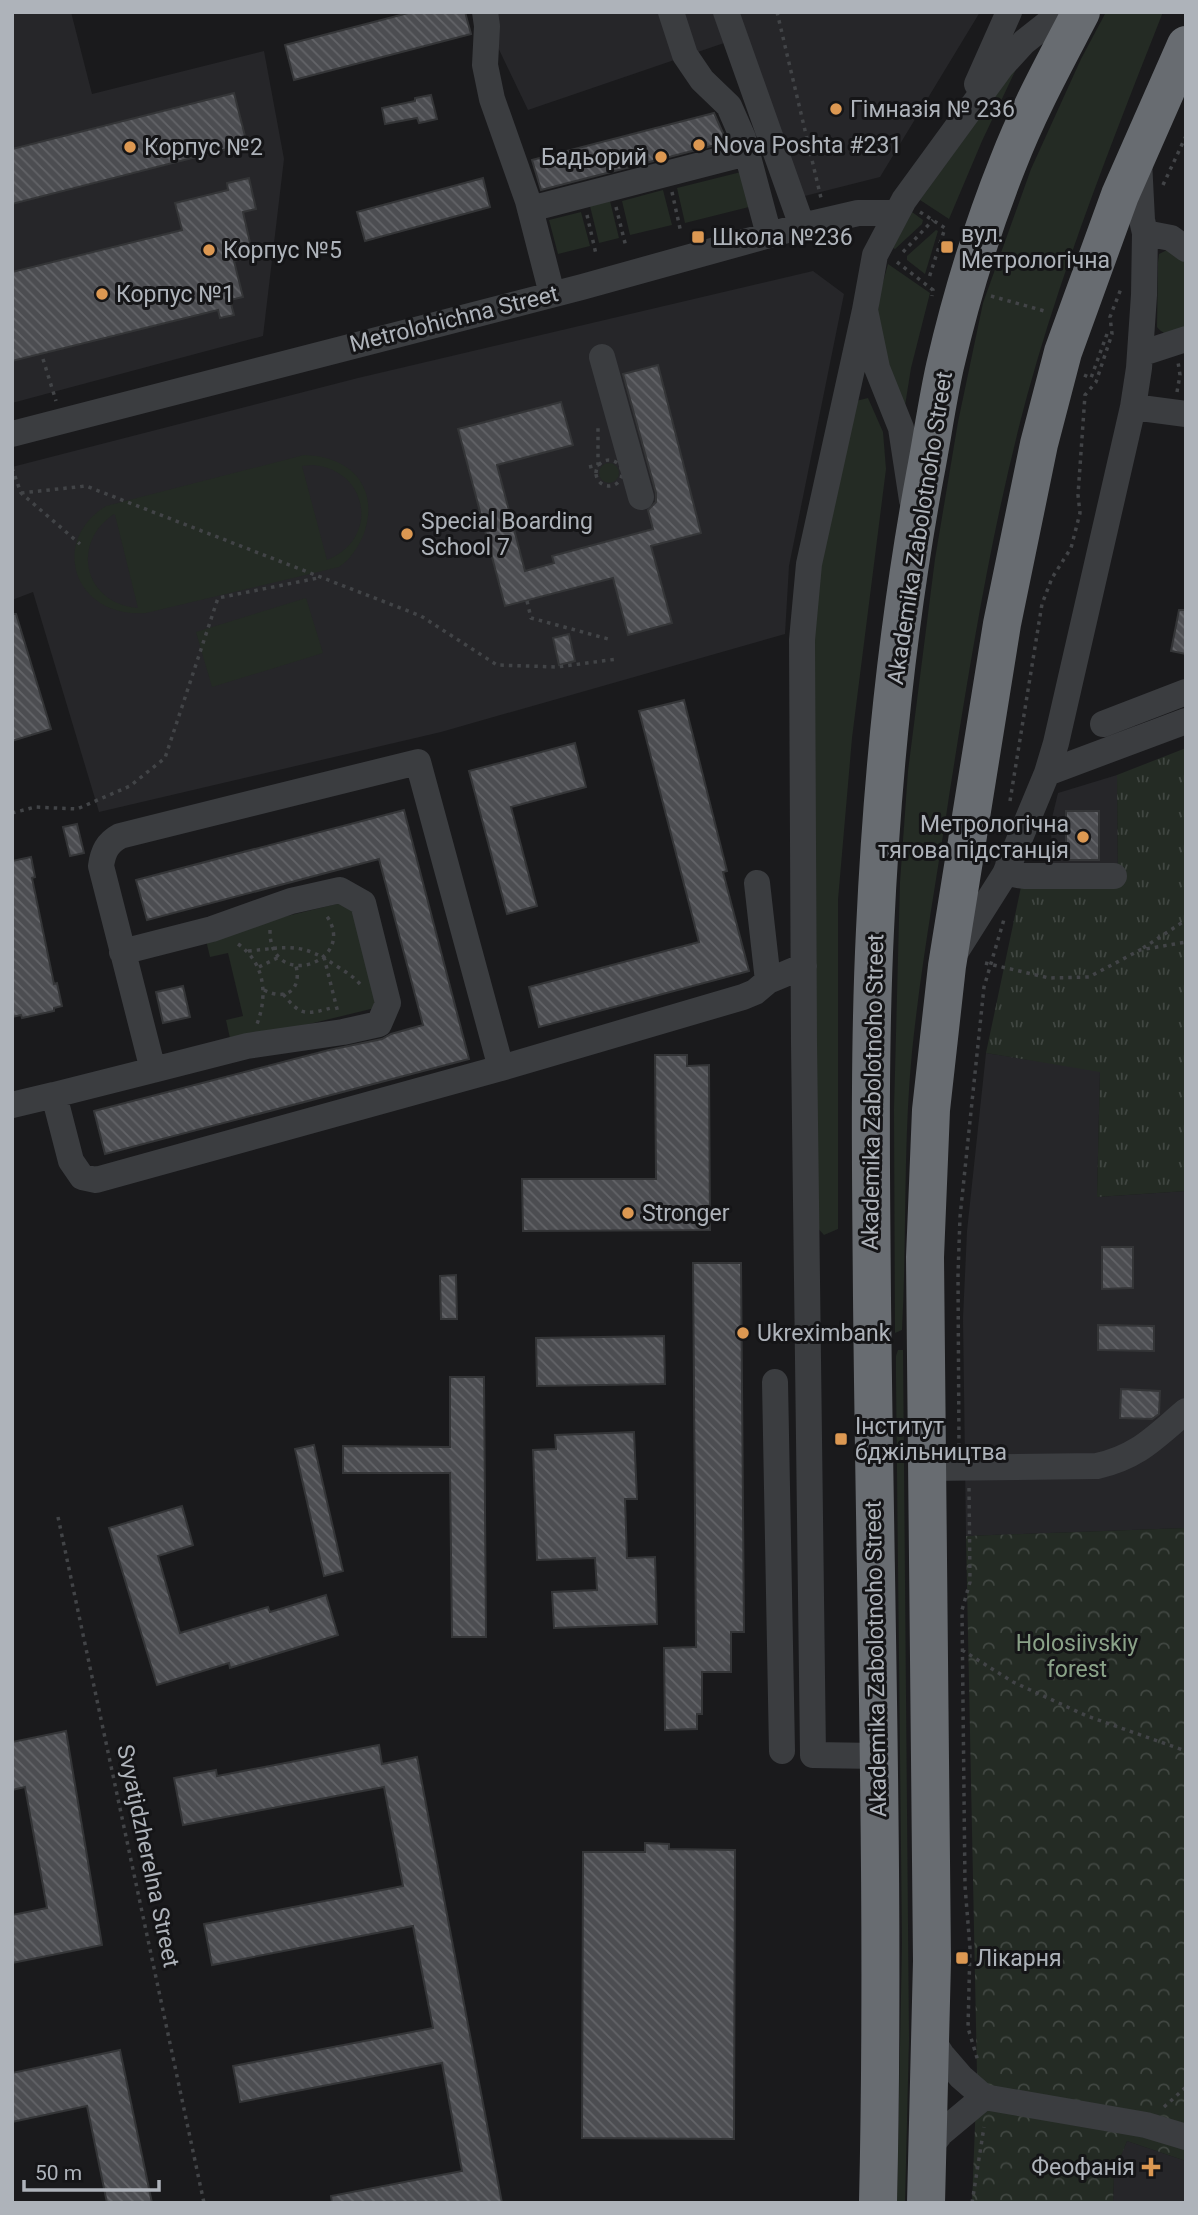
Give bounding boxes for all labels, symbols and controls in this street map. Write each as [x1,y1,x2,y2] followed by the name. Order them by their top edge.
[850,96,1015,123] place label: Гімназія № 236
[828,101,844,117] marker: Гімназія № 236
[713,132,902,159] place label: Nova Poshta #231
[144,134,263,161] place label: Корпус №2
[691,137,707,153] marker: Nova Poshta #231
[122,139,138,155] marker: Корпус №2
[541,144,647,171] place label: Бадьорий
[653,149,669,165] marker: Бадьорий
[961,221,1110,274] place label: вул. Метрологічна
[712,224,853,251] place label: Школа №236
[690,229,706,245] marker: Школа №236
[223,237,342,264] place label: Корпус №5
[939,239,955,255] marker: вул. Метрологічна
[201,242,217,258] marker: Корпус №5
[347,280,561,358] street label: Metrolohichna Street
[116,281,235,308] place label: Корпус №1
[94,286,110,302] marker: Корпус №1
[882,370,958,686] street label: Akademika Zabolotnoho Street
[421,508,593,561] place label: Special Boarding School 7
[399,526,415,542] marker: Special Boarding School 7
[878,811,1069,864] place label: Метрологічна тягова підстанція
[1075,829,1091,845] marker: Метрологічна тягова підстанція
[857,934,889,1250] street label: Akademika Zabolotnoho Street
[642,1200,730,1227] place label: Stronger
[620,1205,636,1221] marker: Stronger
[757,1320,891,1347] place label: Ukreximbank
[735,1325,751,1341] marker: Ukreximbank
[855,1413,1007,1466] place label: Інститут бджільництва
[833,1431,849,1447] marker: Інститут бджільництва
[860,1501,892,1817] street label: Akademika Zabolotnoho Street
[1016,1630,1138,1683] park label: Holosiivskiy forest
[111,1742,185,1970] street label: Svyatjdzherelna Street
[976,1945,1062,1972] place label: Лікарня
[954,1950,970,1966] marker: Лікарня
[24,2148,159,2192] scale bar
[1031,2154,1135,2181] place label: Феофанія
[1141,2157,1161,2177] marker: Феофанія
[35,2161,82,2185] text: 50 m

